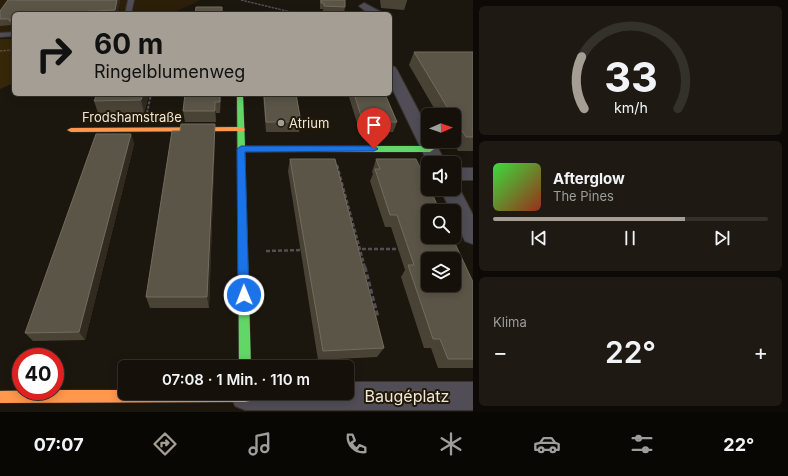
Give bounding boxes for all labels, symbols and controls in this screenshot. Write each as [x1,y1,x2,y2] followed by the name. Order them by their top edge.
[94,27,163,61] text: 60 m
[28,28,80,80] icon: right
[604,51,657,101] text: 33
[94,61,245,82] text: Ringelblumenweg
[614,98,647,115] text: km/h
[357,108,391,149] pin
[421,108,461,148] north arrow
[421,108,461,292] map controls
[82,109,182,125] street label: Frodshamstraße
[363,114,385,136] icon: arrive
[289,115,329,131] place label: Atrium
[276,118,286,128] marker: Atrium
[421,156,461,196] button: sound
[553,169,625,188] text: Afterglow
[553,188,614,204] text: The Pines
[421,204,461,244] button: search
[528,227,550,249] icon: previous
[619,227,641,249] icon: pause
[711,227,733,249] icon: next
[421,252,461,292] button: layers
[223,274,265,316] position arrow
[493,314,527,330] text: Klima
[605,334,656,370] text: 22°
[493,339,508,365] text: −
[753,339,768,365] text: +
[12,348,64,400] speed limit sign: 40
[162,370,310,389] text: 07:08 · 1 Min. · 110 m
[365,386,449,406] street label: Baugéplatz
[151,430,179,458] icon: directions
[246,430,274,458] icon: music
[342,430,370,458] icon: phone
[437,430,465,458] icon: climate
[533,430,561,458] icon: car
[628,430,656,458] icon: filters
[34,434,84,455] text: 07:07
[723,434,754,455] text: 22°

